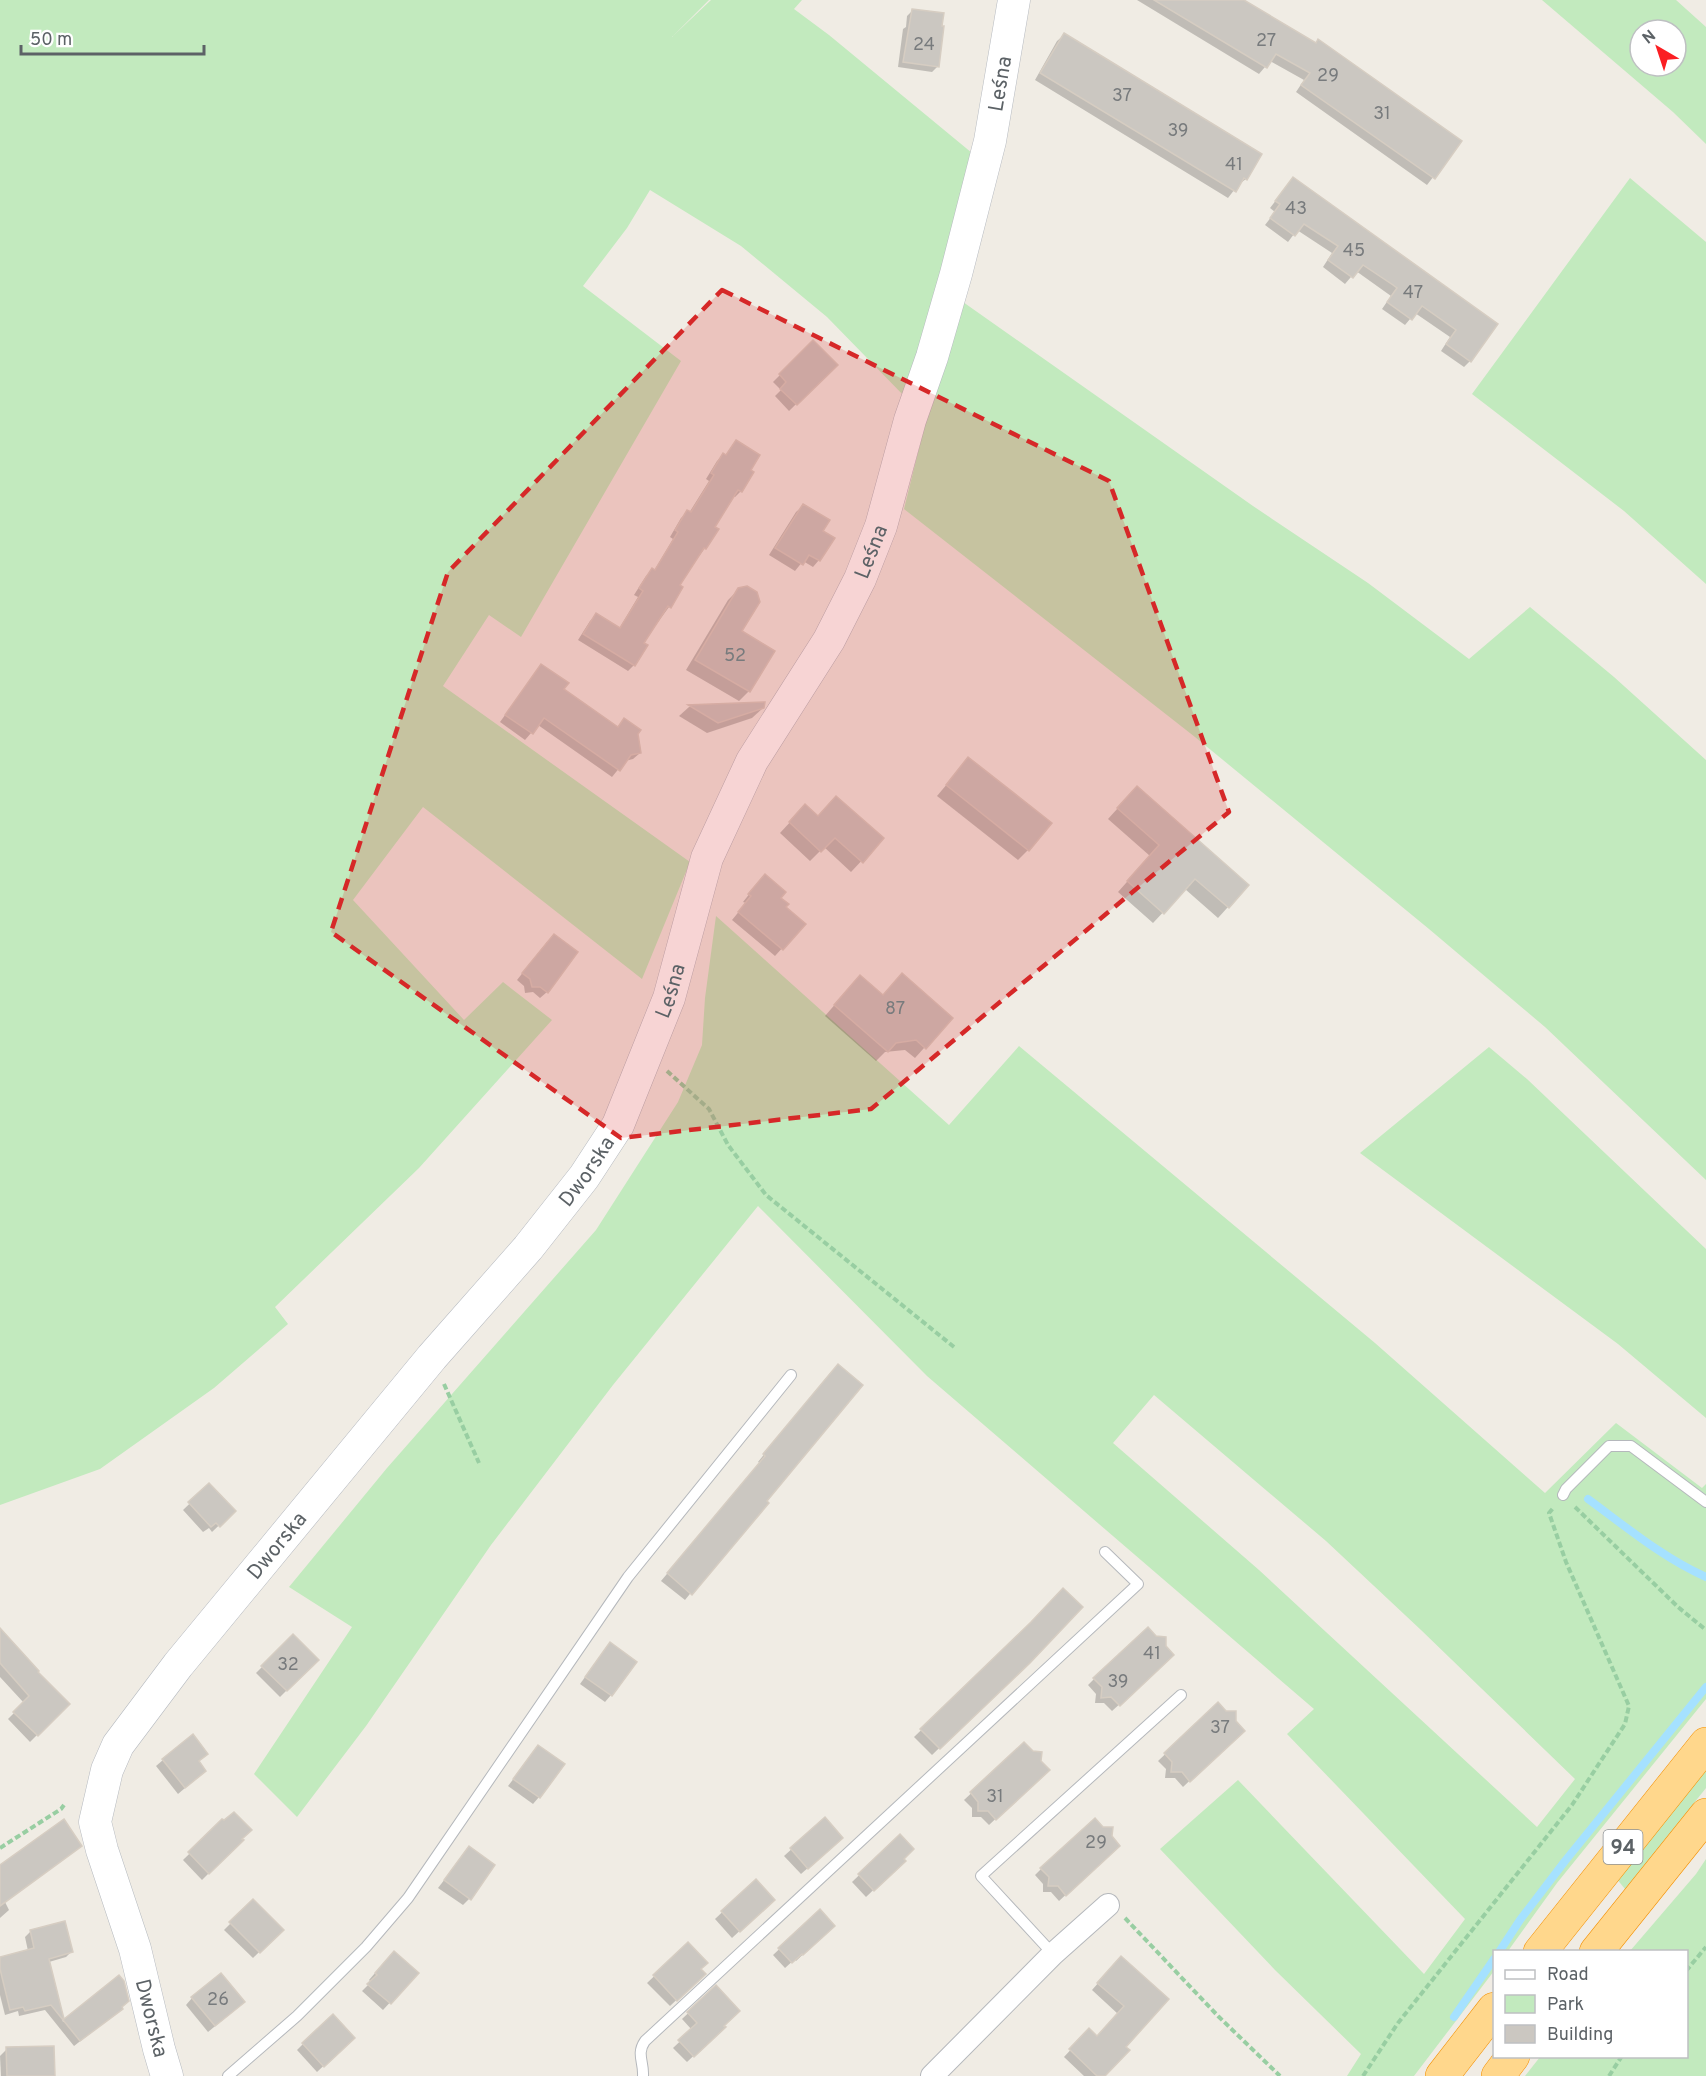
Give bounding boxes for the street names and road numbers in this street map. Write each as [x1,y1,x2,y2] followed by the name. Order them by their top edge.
[983,54,1019,114] street label: Leśna
[849,521,895,583] street label: Leśna
[650,961,693,1023] street label: Leśna
[554,1132,622,1213] street label: Dworska
[242,1507,314,1586] street label: Dworska
[1604,1830,1642,1864] road number: 94
[128,1976,173,2060] street label: Dworska

